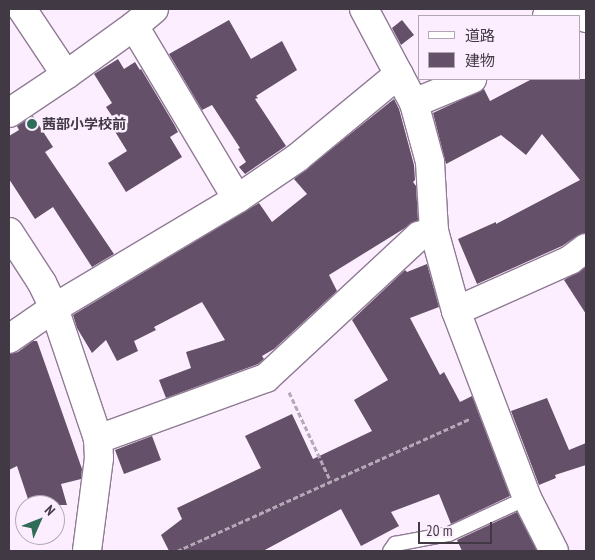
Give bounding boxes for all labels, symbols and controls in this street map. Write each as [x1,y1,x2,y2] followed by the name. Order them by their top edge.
[418,15,580,80] legend
[465,26,495,45] text: 道路
[465,51,495,70] text: 建物
[42,116,126,132] place label: 茜部小学校前
[26,118,38,130] marker: 茜部小学校前
[15,495,65,545] north arrow
[41,501,59,519] text: N
[420,512,494,544] scale bar
[426,521,452,540] text: 20 m

